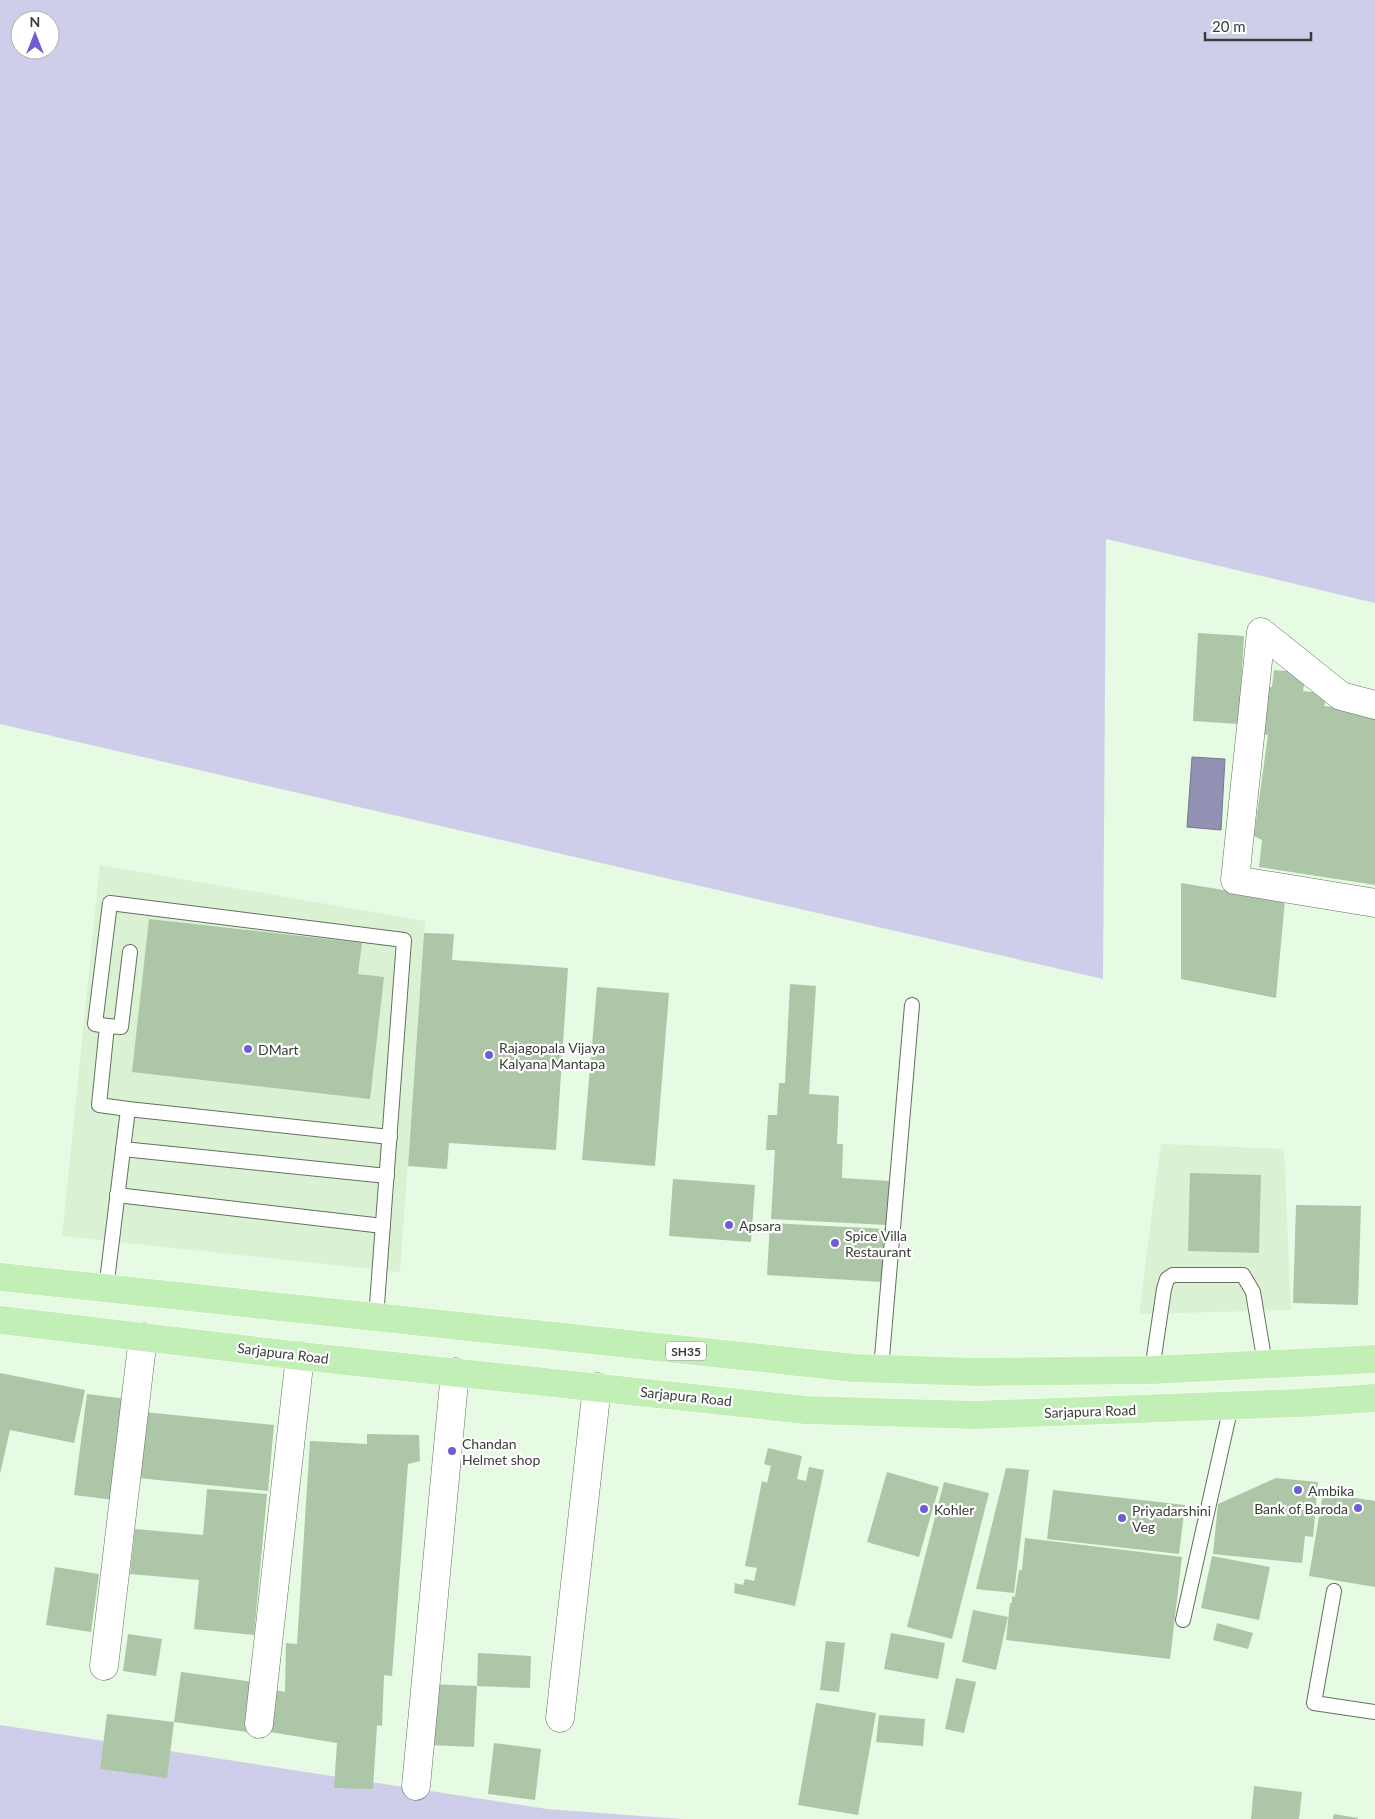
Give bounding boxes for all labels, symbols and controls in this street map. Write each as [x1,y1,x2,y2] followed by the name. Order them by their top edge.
[10,10,60,60] north arrow
[1205,10,1311,42] scale bar
[30,13,40,30] text: N
[1212,17,1246,35] text: 20 m
[499,1039,605,1072] place label: Rajagopala Vijaya Kalyana Mantapa
[258,1041,299,1058] place label: DMart
[242,1043,254,1055] marker: DMart
[483,1049,495,1061] marker: Rajagopala Vijaya Kalyana Mantapa
[739,1217,781,1234] place label: Apsara
[723,1219,735,1231] marker: Apsara
[845,1227,911,1260] place label: Spice Villa Restaurant
[829,1237,841,1249] marker: Spice Villa Restaurant
[236,1339,330,1367] street label: Sarjapura Road
[666,1342,706,1360] road number: SH35
[639,1383,733,1409] street label: Sarjapura Road
[1044,1401,1136,1421] street label: Sarjapura Road
[462,1435,540,1468] place label: Chandan Helmet shop
[446,1445,458,1457] marker: Chandan Helmet shop
[1308,1482,1354,1499] place label: Ambika
[1292,1484,1304,1496] marker: Ambika
[1254,1500,1348,1517] place label: Bank of Baroda
[934,1501,974,1518] place label: Kohler
[1132,1502,1211,1535] place label: Priyadarshini Veg
[1352,1502,1364,1514] marker: Bank of Baroda
[918,1503,930,1515] marker: Kohler
[1116,1512,1128,1524] marker: Priyadarshini Veg

